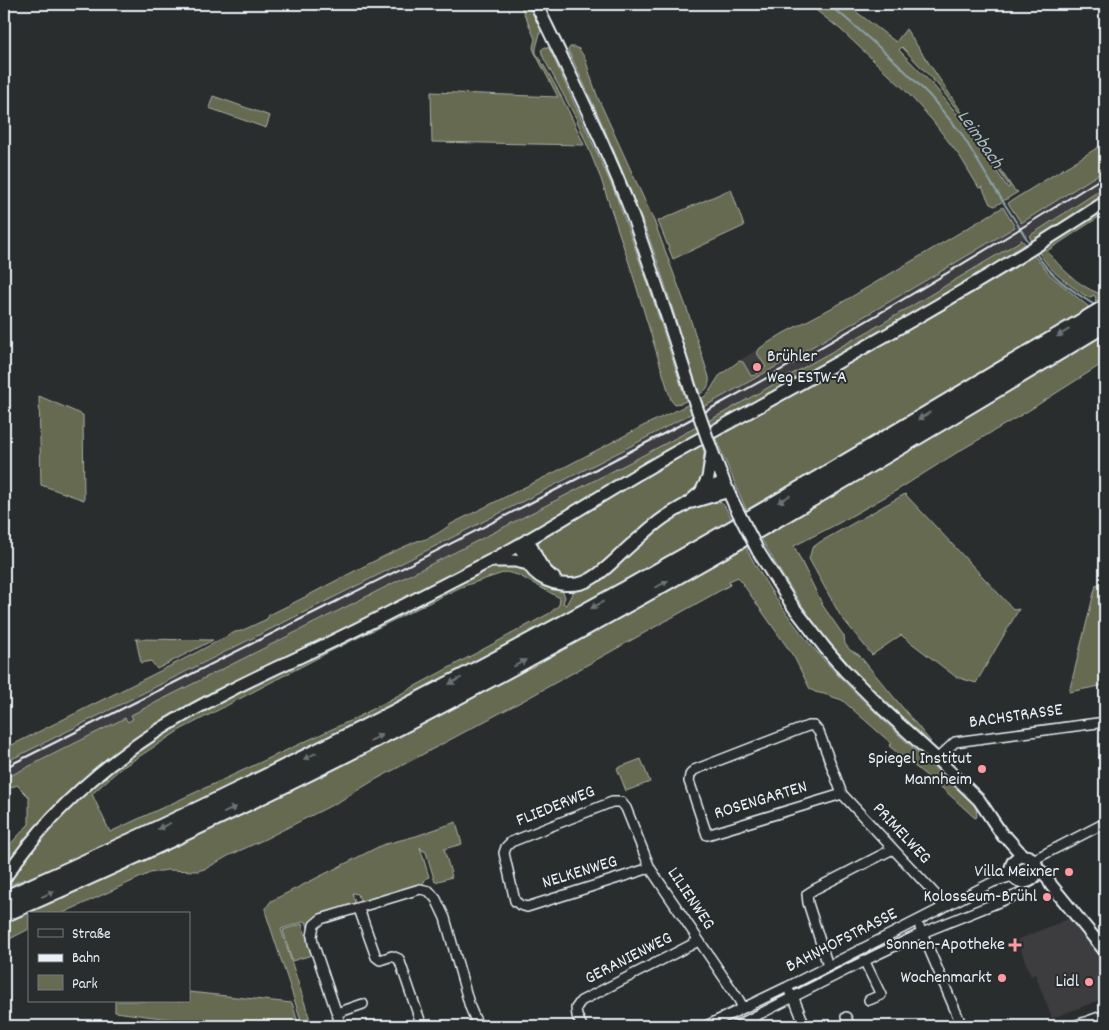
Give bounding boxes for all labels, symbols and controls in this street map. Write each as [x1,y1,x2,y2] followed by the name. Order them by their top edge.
[949,105,1010,176] water label: Leimbach
[1057,328,1070,337] one-way arrow
[767,345,847,391] place label: Brühler Weg ESTW-A
[751,361,763,373] marker: Brühler Weg ESTW-A
[918,412,931,421] one-way arrow
[777,494,791,503] one-way arrow
[656,580,669,589] one-way arrow
[590,600,604,609] one-way arrow
[513,659,527,667] one-way arrow
[448,677,462,685] one-way arrow
[968,698,1064,736] street label: BACHSTRASSE
[369,734,383,742] one-way arrow
[868,747,972,793] place label: Spiegel Institut Mannheim
[303,752,318,760] one-way arrow
[976,763,988,775] marker: Spiegel Institut Mannheim
[711,775,811,827] street label: ROSENGARTEN
[513,780,599,834] street label: FLIEDERWEG
[866,798,936,870] street label: PRIMELWEG
[223,806,238,815] one-way arrow
[157,822,171,830] one-way arrow
[539,850,621,896] street label: NELKENWEG
[975,860,1059,885] place label: Villa Meixner
[660,863,720,935] street label: LILIENWEG
[1063,866,1075,878] marker: Villa Meixner
[924,885,1038,910] place label: Kolosseum-Brühl
[41,890,55,898] one-way arrow
[1041,891,1053,903] marker: Kolosseum-Brühl
[782,902,902,980] street label: BAHNHOFSTRASSE
[28,912,190,1002] legend
[72,924,111,946] text: Straße
[581,926,677,992] street label: GERANIENWEG
[886,933,1005,958] place label: Sonnen-Apotheke
[1009,939,1021,951] marker: Sonnen-Apotheke
[72,948,100,970] text: Bahn
[900,966,992,991] place label: Wochenmarkt
[1056,970,1080,995] place label: Lidl
[996,972,1008,984] marker: Wochenmarkt
[72,974,98,996] text: Park
[1083,976,1095,988] marker: Lidl

